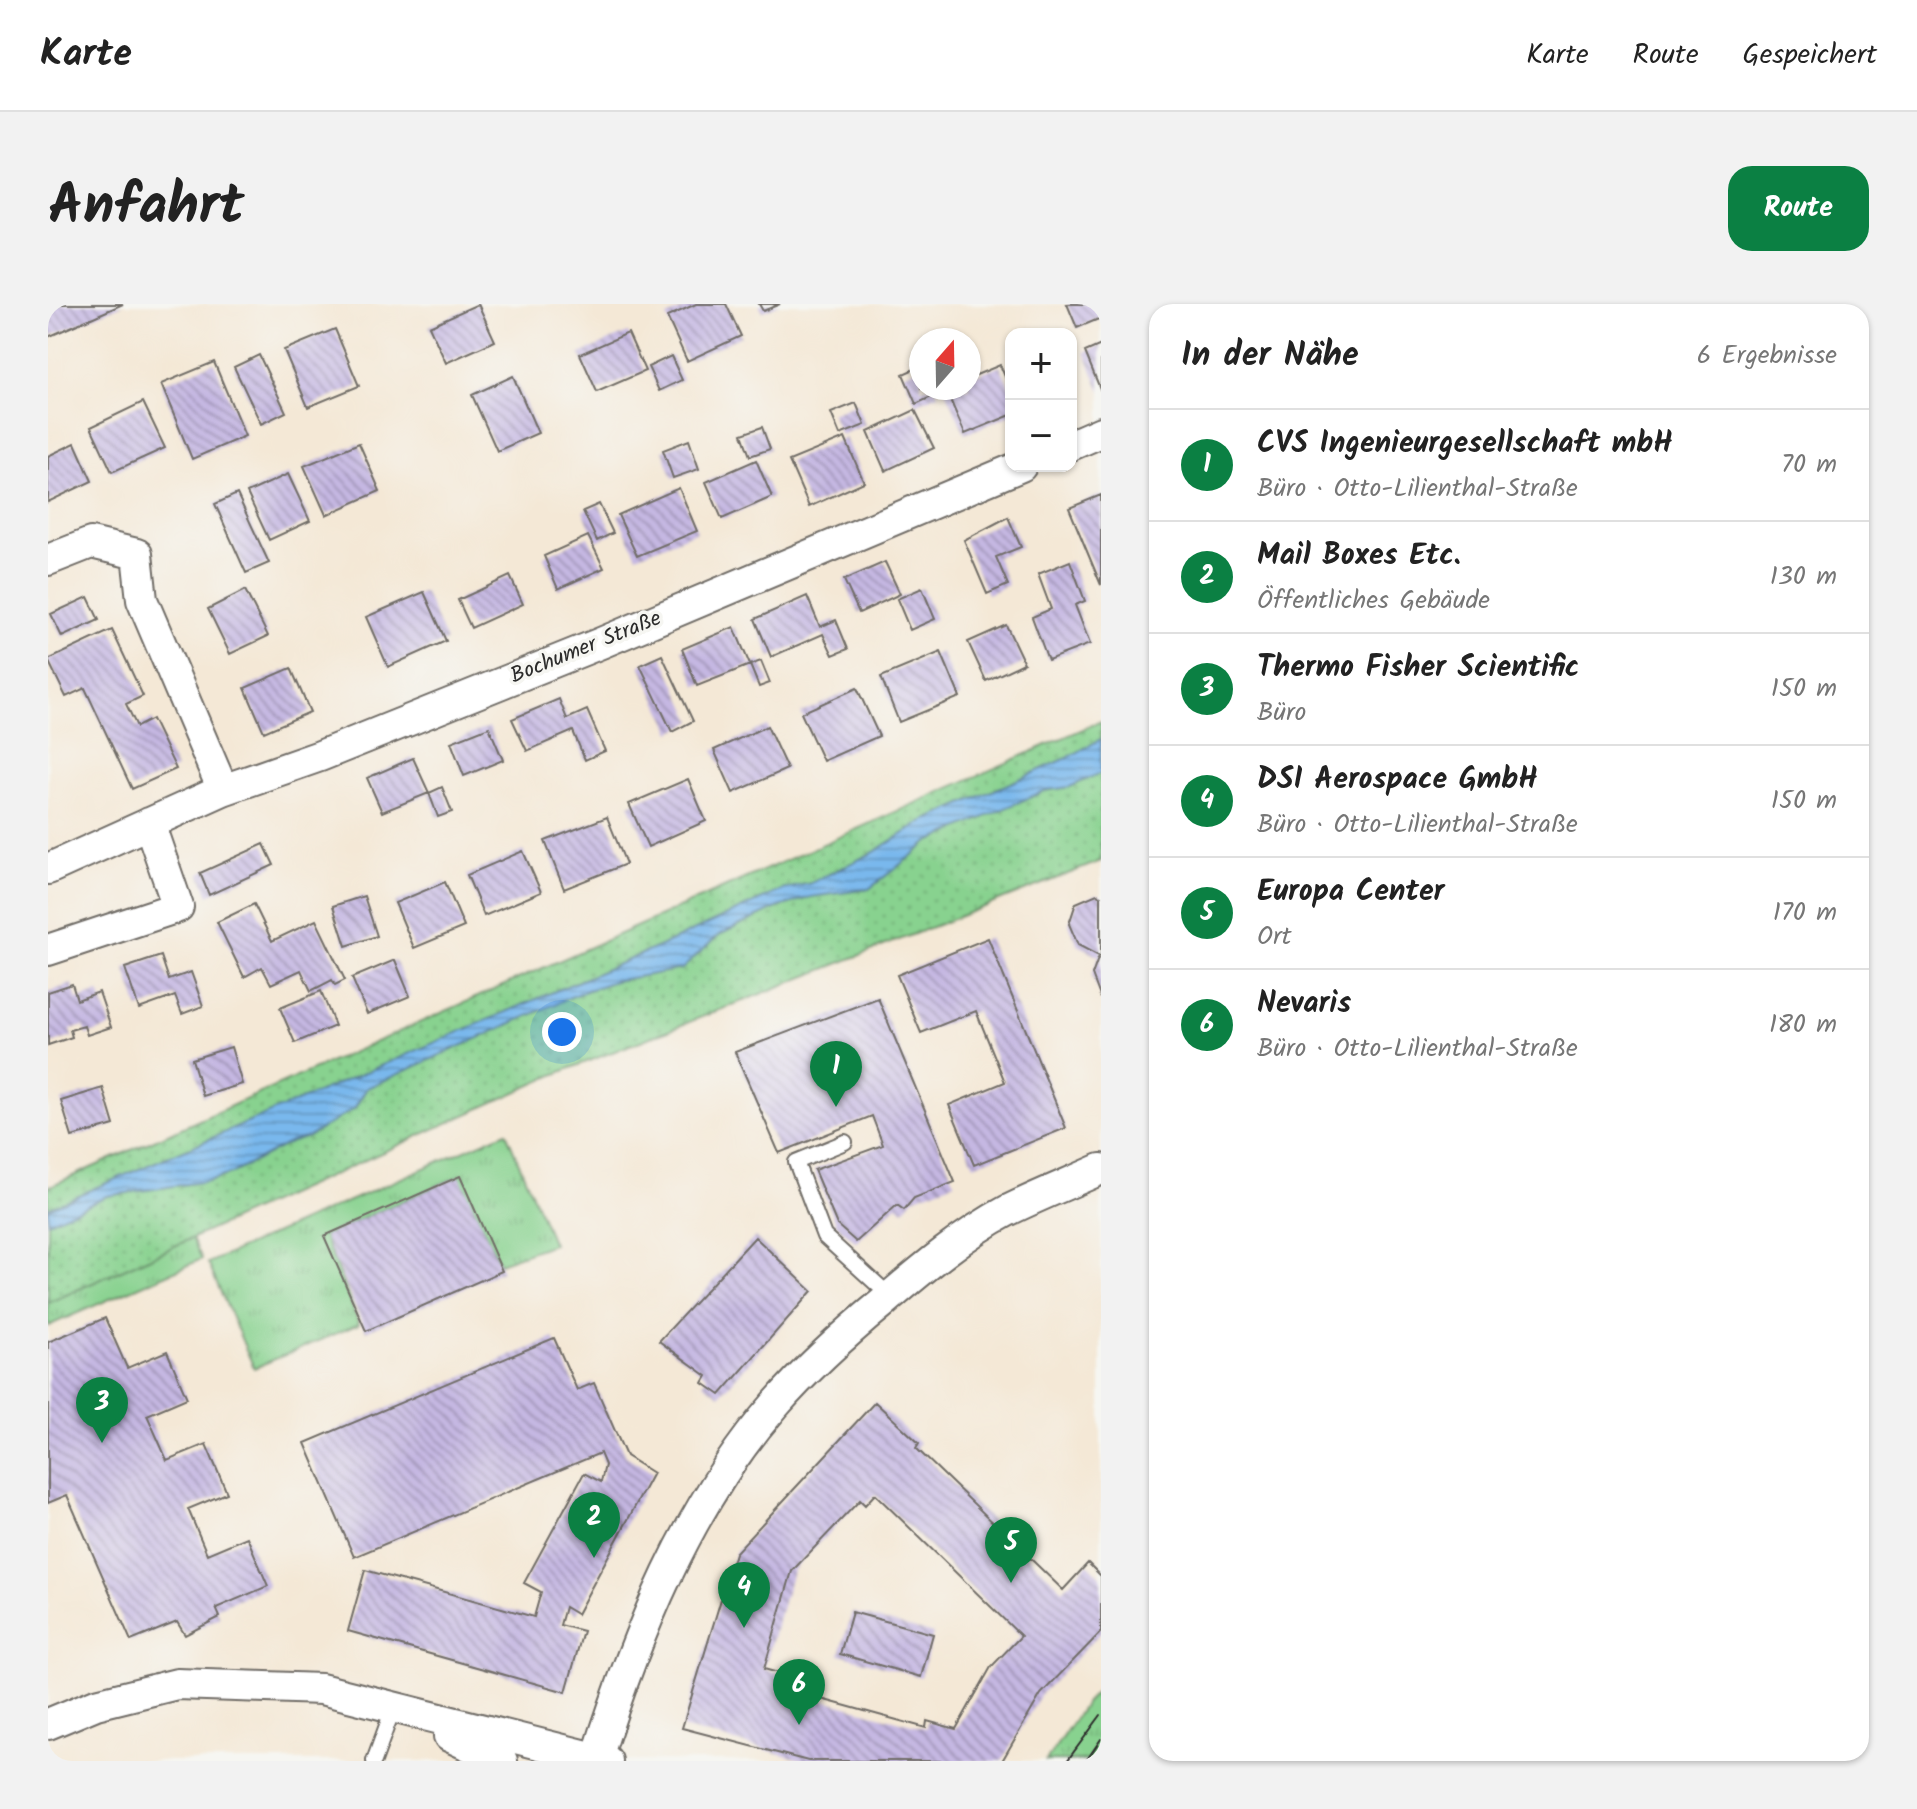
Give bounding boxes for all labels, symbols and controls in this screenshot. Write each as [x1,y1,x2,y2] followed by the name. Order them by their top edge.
[40,25,132,85] text: Karte
[1526,33,1589,78] text: Karte
[1633,33,1699,78] text: Route
[1743,33,1877,78] text: Gespeichert
[48,163,244,253] text: Anfahrt
[1728,166,1869,251] button: Route
[909,328,981,400] north arrow
[1005,328,1077,472] map controls
[1005,328,1077,400] button: +
[1181,329,1359,383] text: In der Nähe
[1697,335,1837,377] text: 6 Ergebnisse
[1005,400,1077,472] button: −
[1257,420,1673,468] text: CVS Ingenieurgesellschaft mbH
[1203,444,1211,486] text: 1
[1781,444,1837,486] text: 70 m
[1257,468,1578,510] text: Büro · Otto-Lilienthal-Straße
[1257,532,1461,580] text: Mail Boxes Etc.
[1199,556,1215,598] text: 2
[1770,556,1837,598] text: 130 m
[1257,580,1490,622] text: Öffentliches Gebäude
[505,602,667,694] street label: Bochumer Straße
[1257,644,1579,692] text: Thermo Fisher Scientific
[1200,668,1214,710] text: 3
[1771,668,1837,710] text: 150 m
[1257,692,1306,734] text: Büro
[1257,756,1538,804] text: DSI Aerospace GmbH
[1200,780,1214,822] text: 4
[1771,780,1837,822] text: 150 m
[1257,804,1578,846] text: Büro · Otto-Lilienthal-Straße
[1257,868,1444,916] text: Europa Center
[1200,892,1214,934] text: 5
[1773,892,1837,934] text: 170 m
[1257,916,1292,958] text: Ort
[1257,980,1351,1028] text: Nevaris
[1200,1004,1214,1046] text: 6
[1769,1004,1837,1046] text: 180 m
[542,1012,582,1052] your location
[1257,1028,1578,1070] text: Büro · Otto-Lilienthal-Straße
[810,1041,862,1107] pin: 1
[76,1377,128,1443] pin: 3
[568,1492,620,1558] pin: 2
[985,1517,1037,1583] pin: 5
[718,1562,770,1628] pin: 4
[773,1659,825,1725] pin: 6

